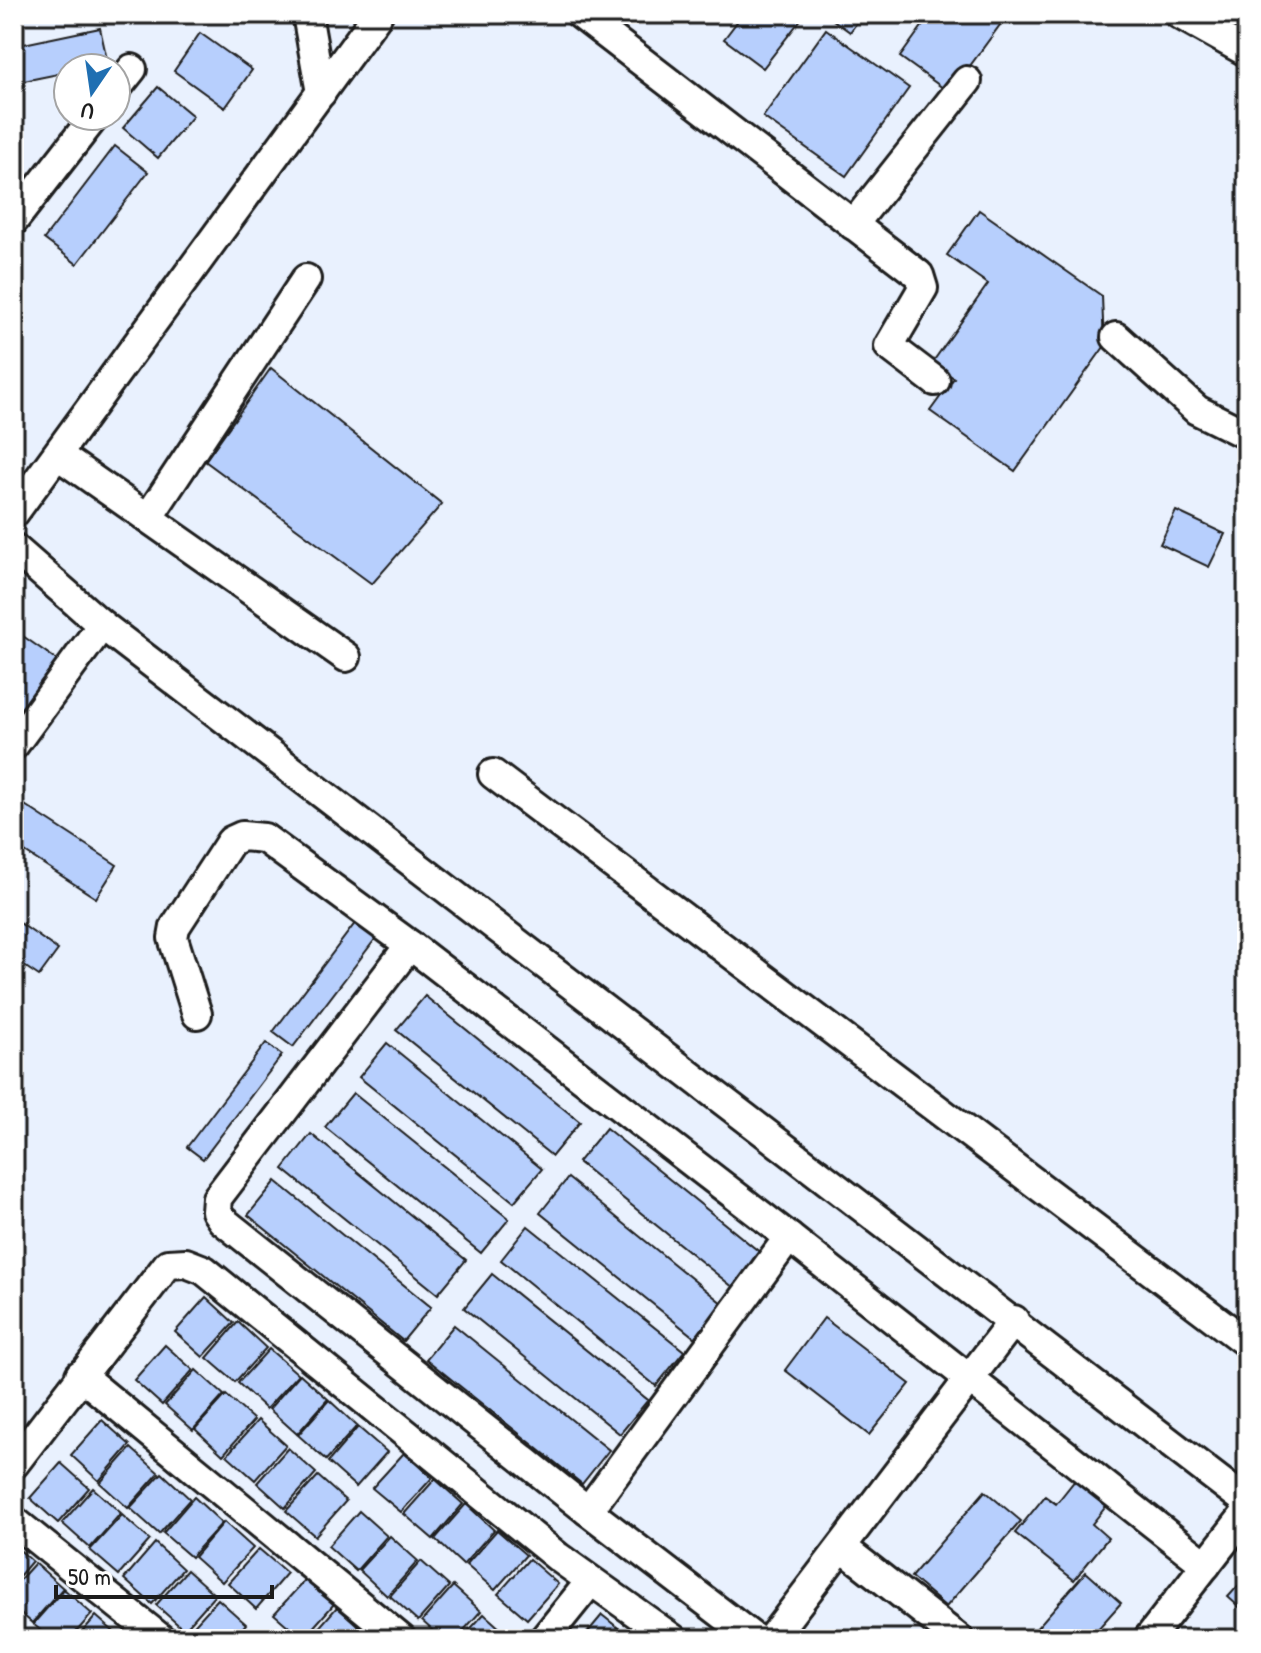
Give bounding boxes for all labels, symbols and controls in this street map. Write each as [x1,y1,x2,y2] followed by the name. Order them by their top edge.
[52,52,132,132] north arrow
[78,96,97,127] text: U
[56,1549,272,1599] scale bar
[68,1560,111,1592] text: 50 m

